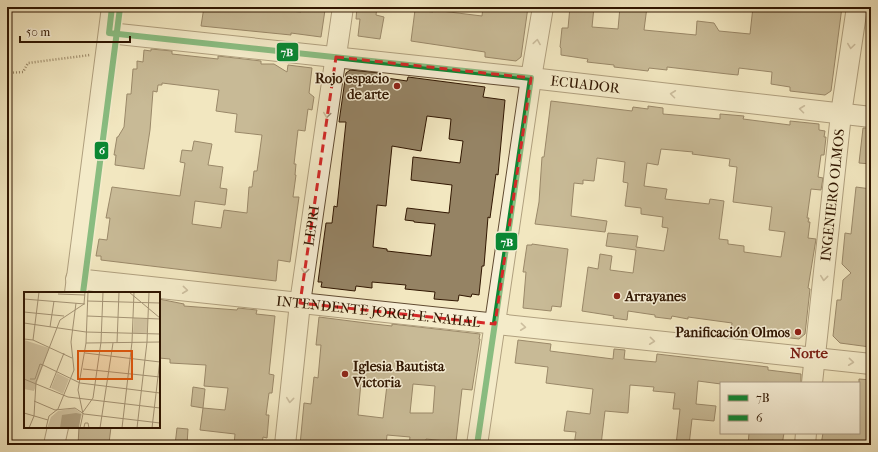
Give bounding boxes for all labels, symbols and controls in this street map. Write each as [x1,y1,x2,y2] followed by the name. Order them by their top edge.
[20,18,130,44] scale bar
[26,25,50,39] text: 50 m
[532,39,541,46] one-way arrow
[276,42,299,62] line badge: 7B
[847,43,856,49] one-way arrow
[280,46,293,59] text: 7B
[315,70,389,103] place label: Rojo espacio de arte
[550,72,622,97] street label: ECUADOR
[392,81,402,91] marker: Rojo espacio de arte
[670,90,676,99] one-way arrow
[799,105,805,114] one-way arrow
[323,112,332,118] one-way arrow
[817,128,848,262] street label: INGENIERO OLMOS
[94,141,109,160] line badge: 6
[99,144,106,157] text: 6
[300,204,323,247] street label: LEPRI
[495,232,518,251] line badge: 7B
[500,236,513,249] text: 7B
[301,268,310,274] one-way arrow
[819,275,828,281] one-way arrow
[182,286,188,295] one-way arrow
[624,288,687,305] place label: Arrayanes
[612,291,622,301] marker: Arrayanes
[24,292,160,428] inset map
[275,292,482,331] street label: INTENDENTE JORGE E. NAHAL
[520,322,526,331] one-way arrow
[675,324,791,341] place label: Panificación Olmos
[793,327,803,337] marker: Panificación Olmos
[649,336,655,345] one-way arrow
[790,344,828,362] district label: Norte
[352,358,445,391] place label: Iglesia Bautista Victoria
[848,358,854,367] one-way arrow
[340,369,350,379] marker: Iglesia Bautista Victoria
[720,382,860,434] legend
[756,391,770,405] text: 7B
[286,397,295,403] one-way arrow
[756,411,763,425] text: 6

